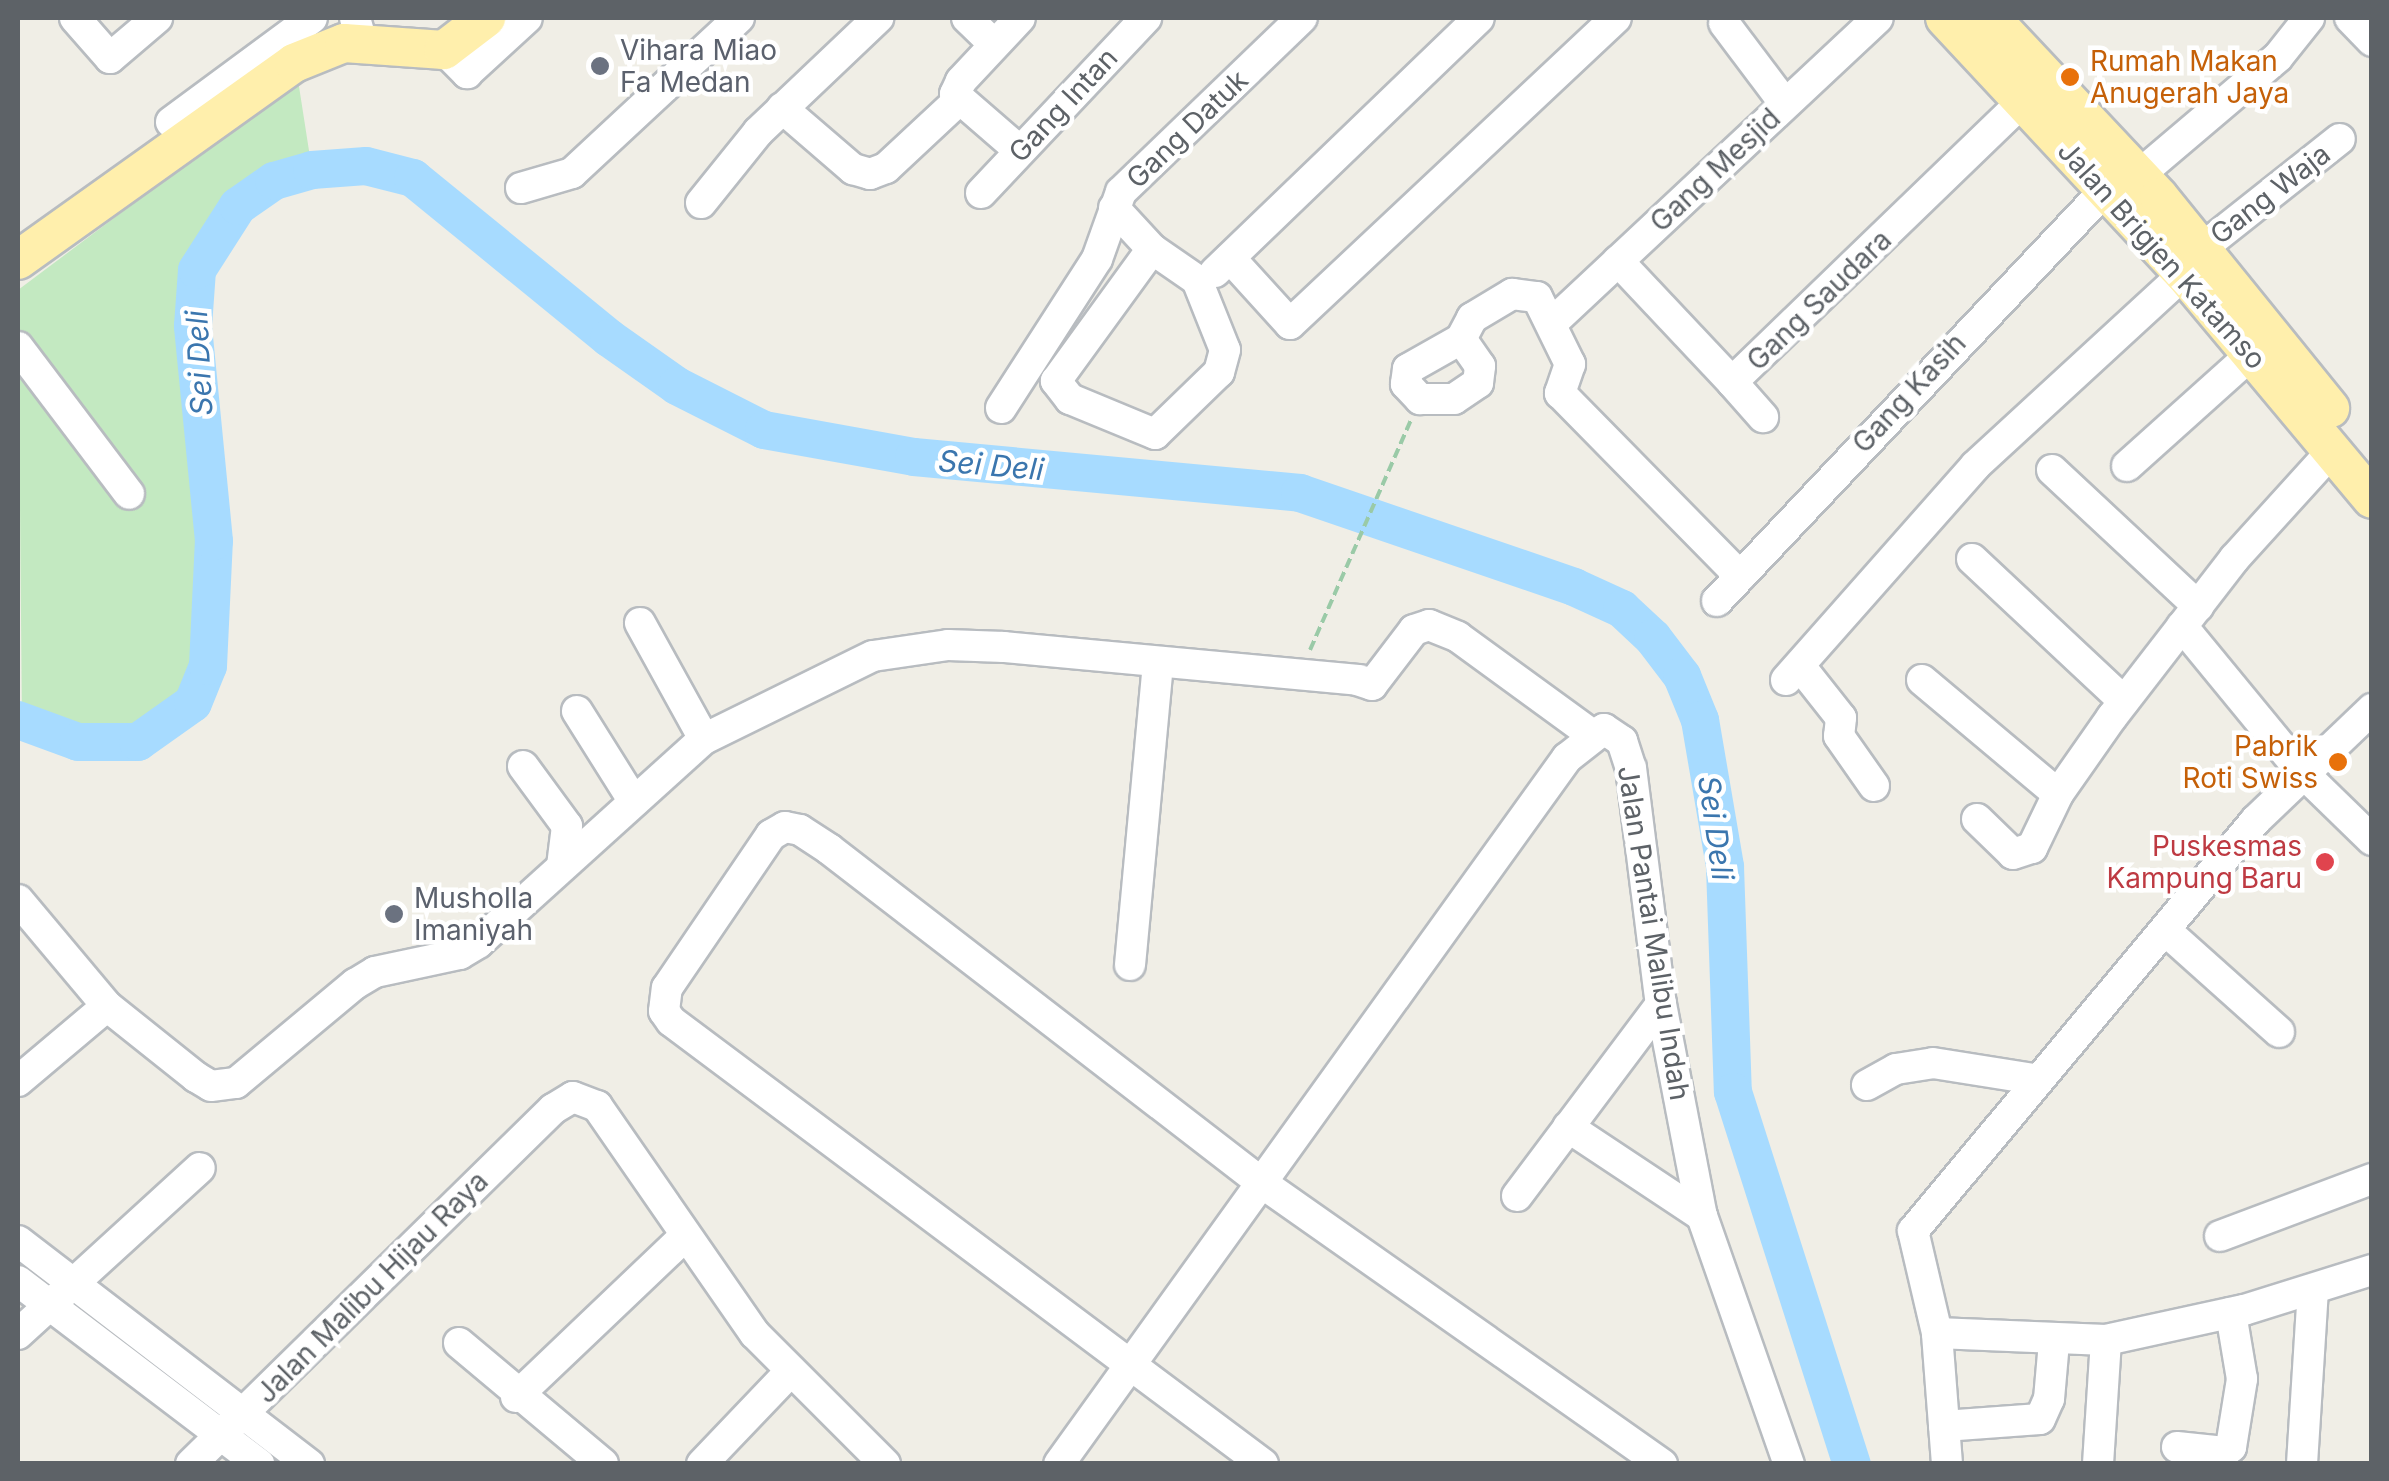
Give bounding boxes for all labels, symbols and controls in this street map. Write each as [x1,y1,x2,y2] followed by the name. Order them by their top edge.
[620,33,777,99] place label: Vihara Miao Fa Medan
[1002,41,1124,169] street label: Gang Intan
[2090,44,2289,110] place label: Rumah Makan Anugerah Jaya
[589,55,611,77] marker: Vihara Miao Fa Medan
[1120,63,1254,195] street label: Gang Datuk
[2059,66,2081,88] marker: Rumah Makan Anugerah Jaya
[1643,101,1787,239] street label: Gang Mesjid
[2051,134,2273,376] street label: Jalan Brigjen Katamso
[2203,137,2337,251] street label: Gang Waja
[1740,223,1898,377] street label: Gang Saudara
[178,309,220,417] water label: Sei Deli
[1845,326,1973,460] street label: Gang Kasih
[937,442,1045,488] water label: Sei Deli
[2183,729,2318,795] place label: Pabrik Roti Swiss
[2327,751,2349,773] marker: Pabrik Roti Swiss
[1611,763,1697,1103] street label: Jalan Pantai Malibu Indah
[1691,773,1741,883] water label: Sei Deli
[2107,829,2302,895] place label: Puskesmas Kampung Baru
[2312,849,2338,875] marker: Puskesmas Kampung Baru
[414,881,533,947] place label: Musholla Imaniyah
[383,903,405,925] marker: Musholla Imaniyah
[249,1164,495,1410] street label: Jalan Malibu Hijau Raya

